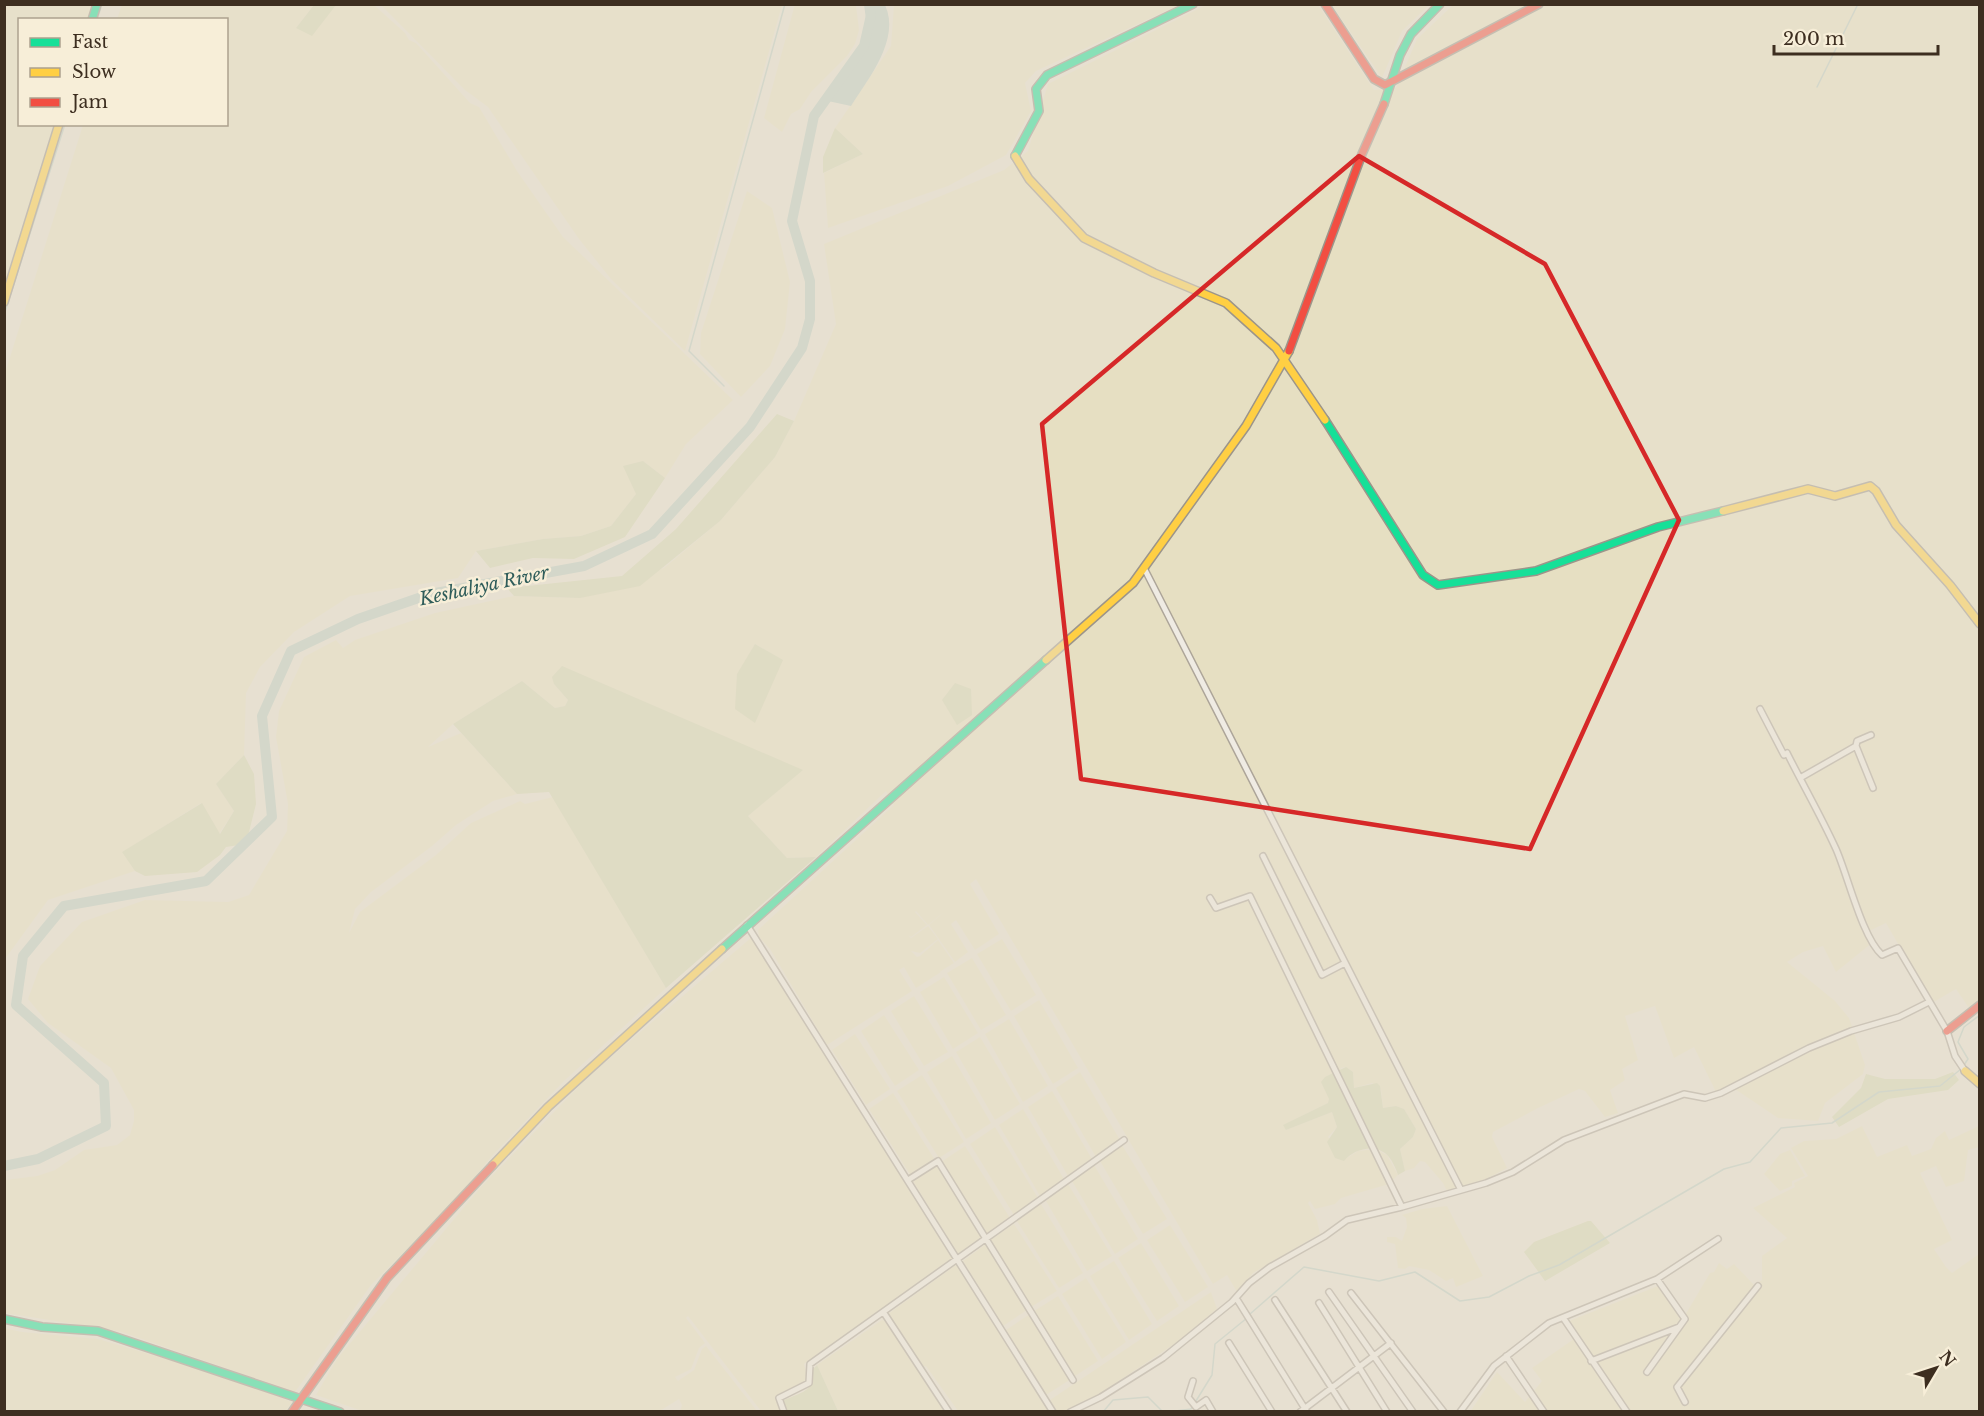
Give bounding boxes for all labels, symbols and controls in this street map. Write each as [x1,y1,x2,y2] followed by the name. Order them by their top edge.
[18,18,228,126] legend
[1774,18,1938,56] scale bar
[1783,28,1844,50] text: 200 m
[72,31,109,53] text: Fast
[72,61,117,83] text: Slow
[70,91,108,113] text: Jam
[416,561,552,611] water label: Keshaliya River
[1906,1338,1966,1398] north arrow
[1935,1346,1960,1371] text: N

